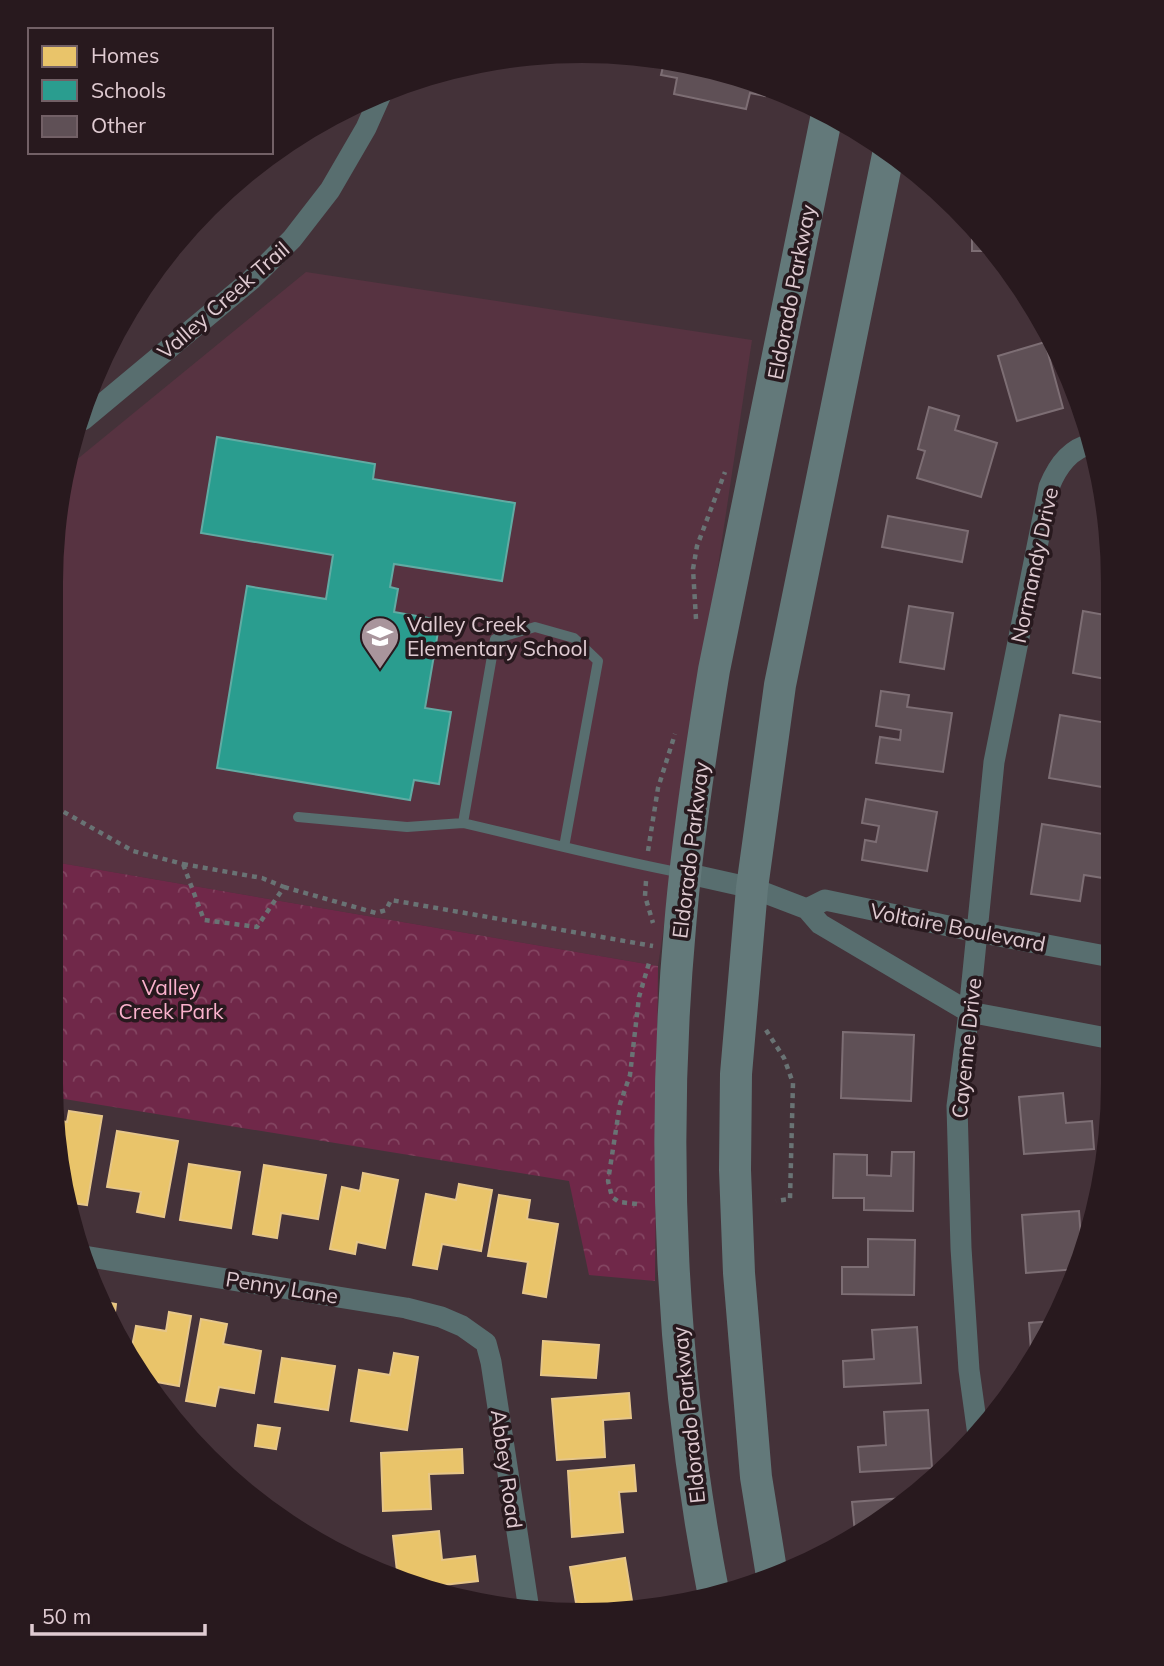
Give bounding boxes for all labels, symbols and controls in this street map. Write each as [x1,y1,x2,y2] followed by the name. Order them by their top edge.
[28,28,273,154] legend
[91,42,159,68] text: Homes
[91,77,166,103] text: Schools
[91,112,146,138] text: Other
[761,202,821,382] street label: Eldorado Parkway
[152,236,294,364] street label: Valley Creek Trail
[1005,485,1063,645] street label: Normandy Drive
[407,611,588,661] place label: Valley Creek Elementary School
[359,615,401,670] school or university icon: Valley Creek Elementary School
[666,760,714,940] street label: Eldorado Parkway
[868,897,1048,957] street label: Voltaire Boulevard
[118,974,224,1024] park label: Valley Creek Park
[946,976,986,1120] street label: Cayenne Drive
[224,1265,340,1309] street label: Penny Lane
[666,1325,710,1505] street label: Eldorado Parkway
[486,1408,528,1530] street label: Abbey Road
[32,1592,205,1636] scale bar
[42,1603,91,1629] text: 50 m

